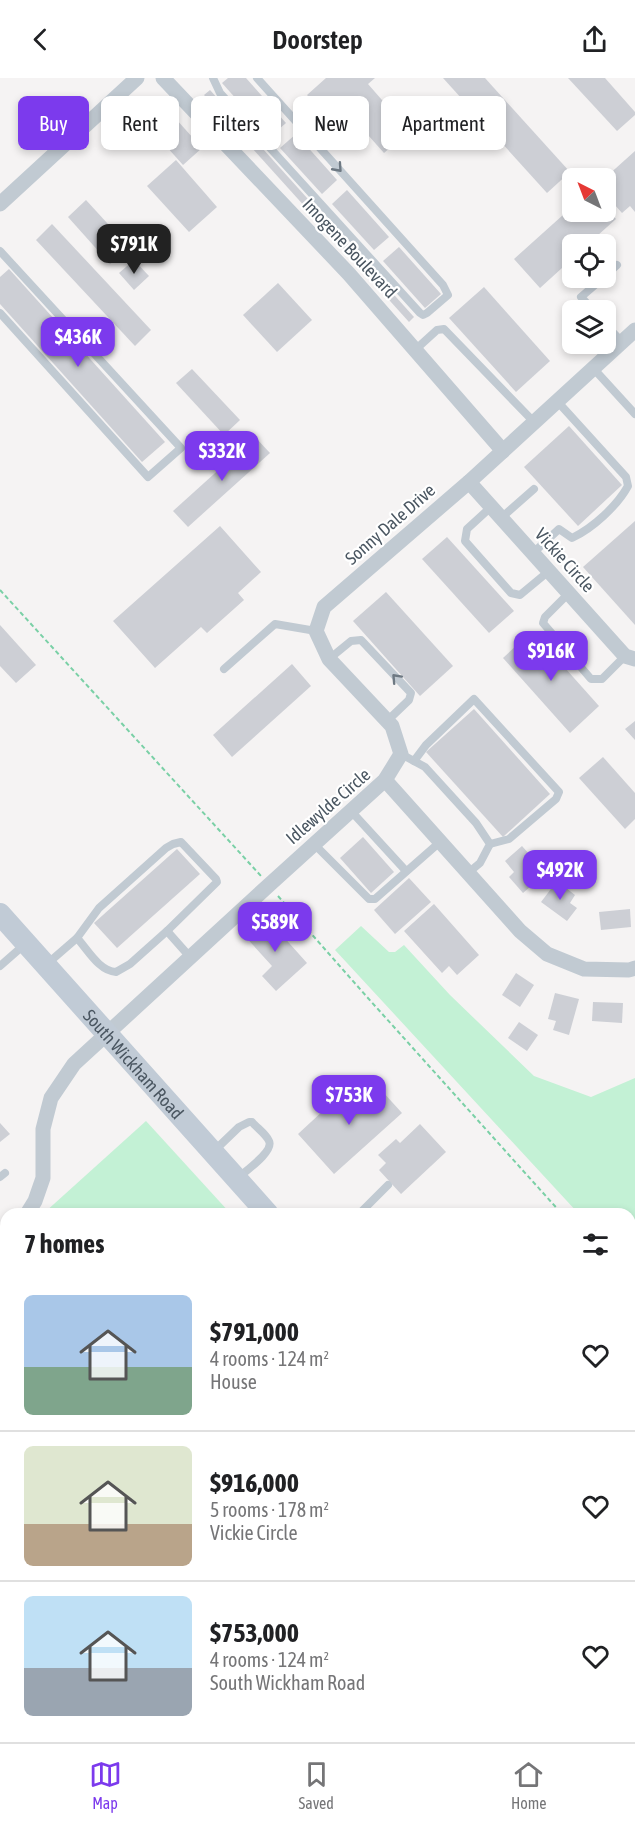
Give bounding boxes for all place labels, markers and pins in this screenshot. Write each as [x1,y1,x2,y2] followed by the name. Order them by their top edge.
[92,224,176,275] pin: $791K
[36,317,120,368] pin: $436K
[180,431,264,482] pin: $332K
[509,631,593,682] pin: $916K
[518,850,602,901] pin: $492K
[233,902,317,953] pin: $589K
[307,1075,391,1126] pin: $753K

